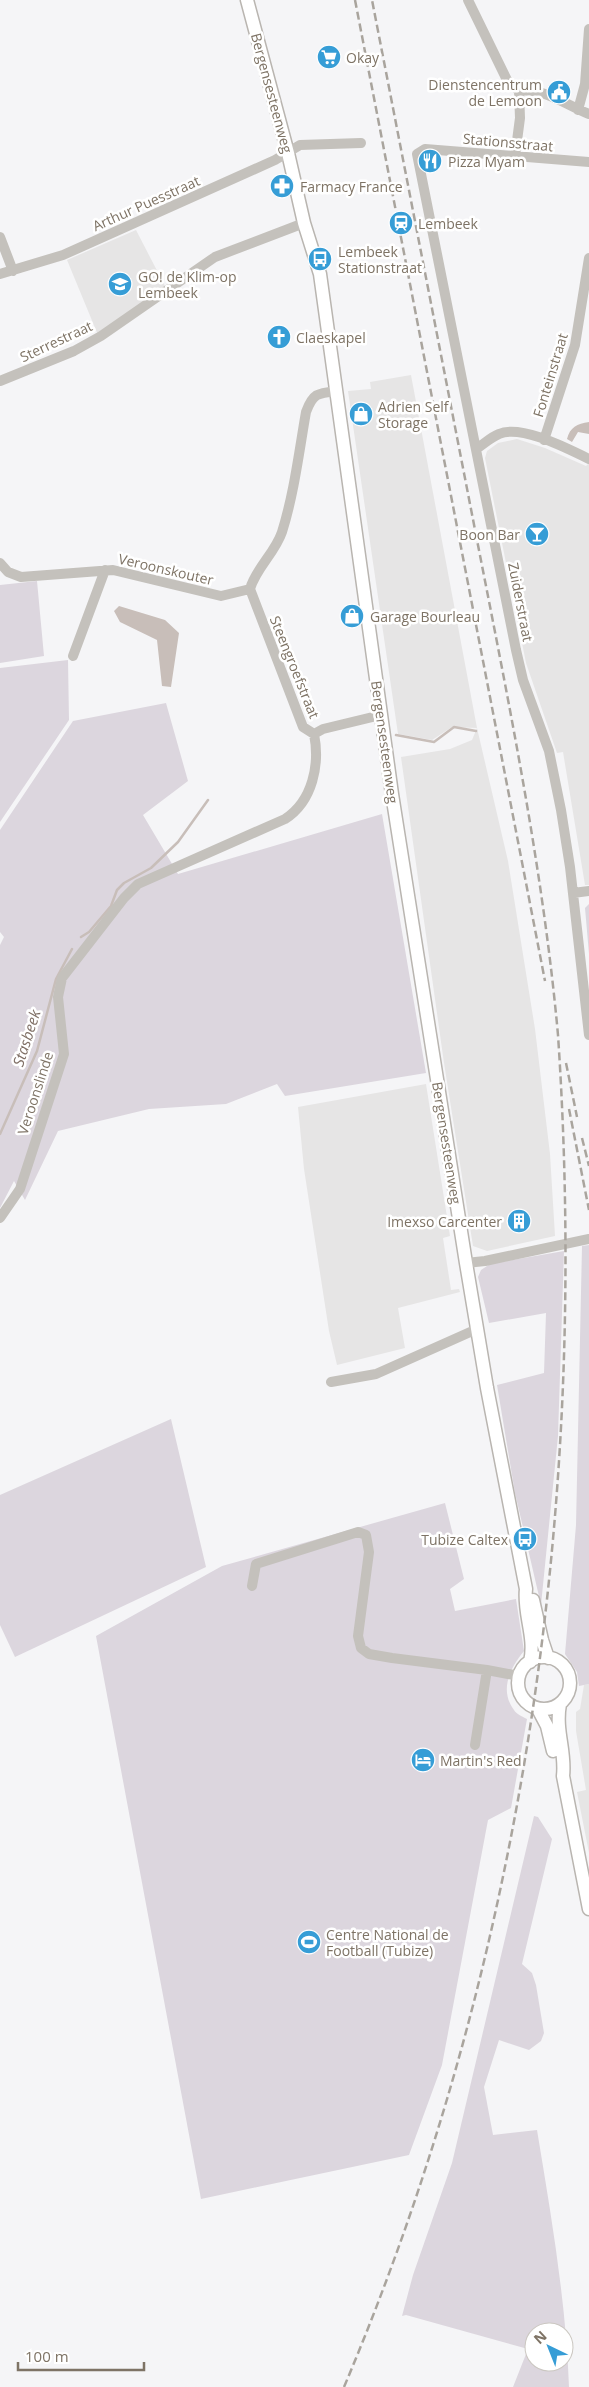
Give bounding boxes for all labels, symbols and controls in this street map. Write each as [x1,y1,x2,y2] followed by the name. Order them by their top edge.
[247,31,297,155] street label: Bergensesteenweg
[316,44,342,70] supermarket icon: Okay
[346,48,380,67] place label: Okay
[428,75,542,110] place label: Dienstencentrum de Lemoon
[546,79,572,105] public building icon: Dienstencentrum de Lemoon
[462,129,554,155] street label: Stationsstraat
[417,148,443,174] restaurant icon: Pizza Myam
[448,152,525,171] place label: Pizza Myam
[89,171,203,235] street label: Arthur Puesstraat
[269,173,295,199] pharmacy icon: Farmacy France
[300,177,403,196] place label: Farmacy France
[388,210,414,236] station icon: Lembeek
[418,214,478,233] place label: Lembeek
[338,242,422,277] place label: Lembeek Stationstraat
[307,246,333,272] bus stop icon: Lembeek Stationstraat
[138,267,237,302] place label: GO! de Klim-op Lembeek
[107,271,133,297] school or university icon: GO! de Klim-op Lembeek
[17,316,95,366] street label: Sterrestraat
[266,324,292,350] church icon: Claeskapel
[296,328,366,347] place label: Claeskapel
[528,331,572,419] street label: Fonteinstraat
[378,397,450,432] place label: Adrien Self Storage
[348,401,374,427] shop icon: Adrien Self Storage
[524,521,550,547] bar icon: Boon Bar
[459,525,520,544] place label: Boon Bar
[117,549,216,589] street label: Veroonskouter
[504,561,538,643] street label: Zuiderstraat
[339,603,365,629] shop icon: Garage Bourleau
[370,607,480,626] place label: Garage Bourleau
[266,613,324,721] street label: Steengroefstraat
[367,680,403,805] street label: Bergensesteenweg
[7,1007,45,1069] water label: Stasbeek
[13,1049,57,1137] street label: Veroonslinde
[428,1081,466,1206] street label: Bergensesteenweg
[506,1208,532,1234] building icon: Imexso Carcenter
[387,1212,502,1231] place label: Imexso Carcenter
[512,1526,538,1552] bus stop icon: Tubize Caltex
[421,1530,509,1549] place label: Tubize Caltex
[410,1747,436,1773] hotel icon: Martin's Red
[440,1751,522,1770] place label: Martin's Red
[326,1925,449,1960] place label: Centre National de Football (Tubize)
[296,1929,322,1955] sports icon: Centre National de Football (Tubize)
[524,2322,574,2372] north arrow
[529,2326,550,2348] text: N
[18,2340,144,2372] scale bar
[25,2346,69,2366] text: 100 m

